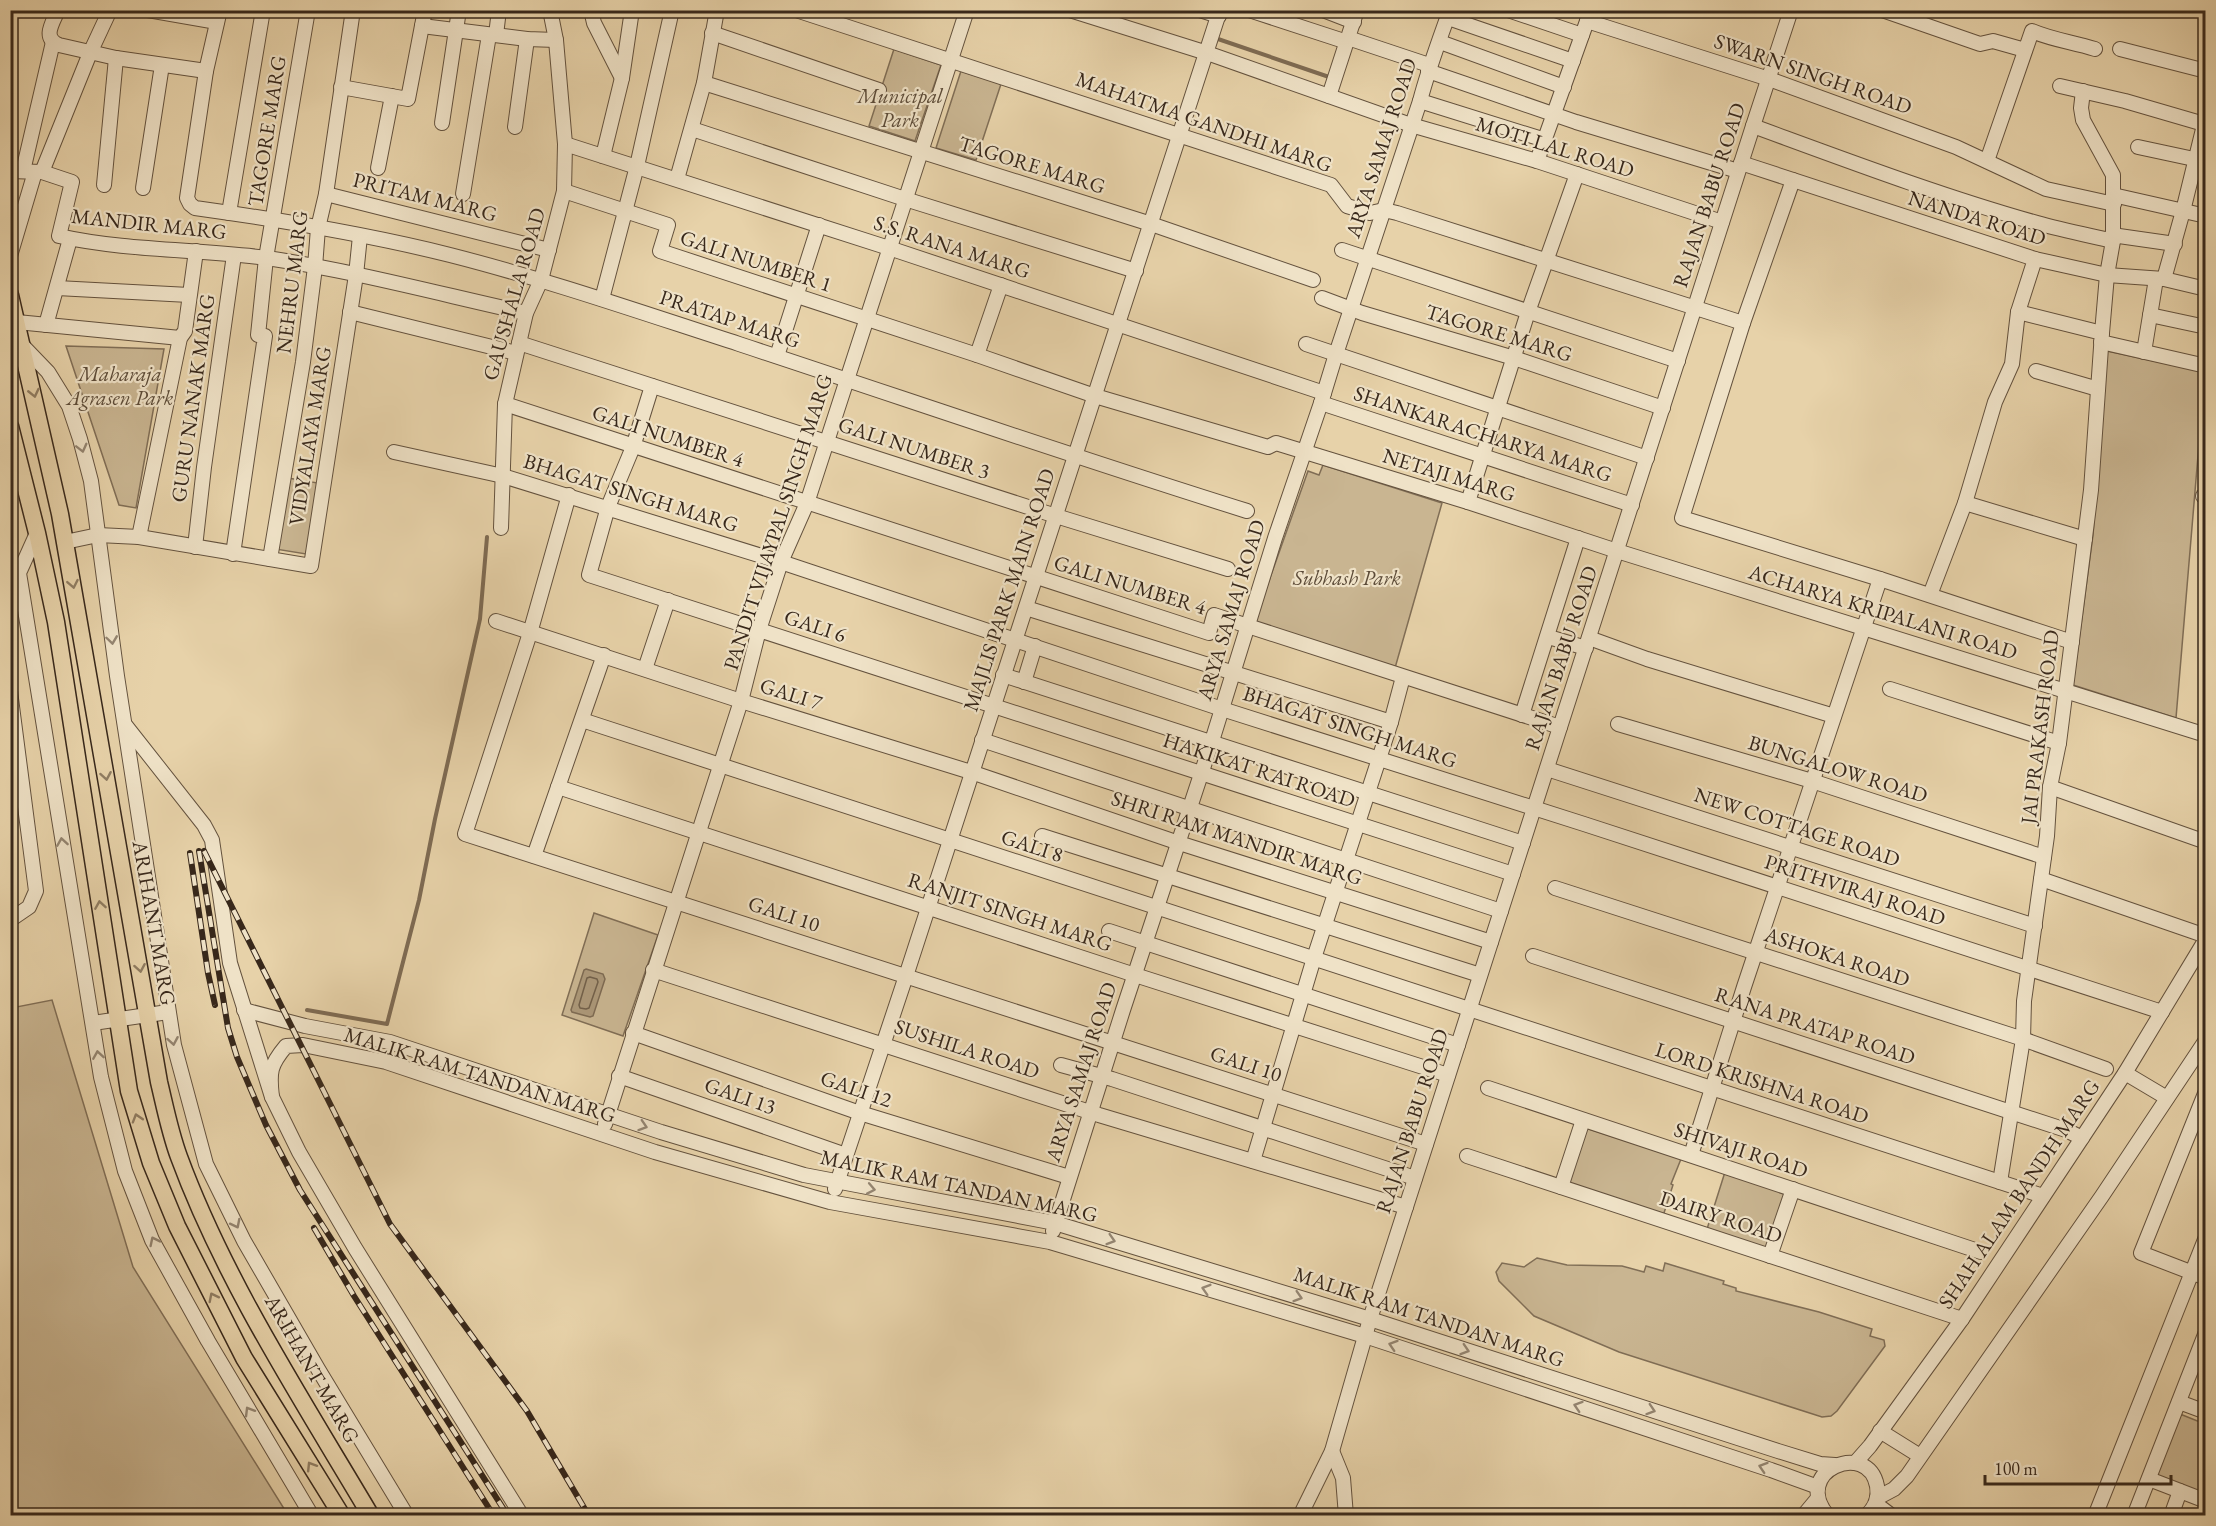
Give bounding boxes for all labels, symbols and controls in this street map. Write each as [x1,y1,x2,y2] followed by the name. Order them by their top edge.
[1711,27,1916,120] street label: SWARN SINGH ROAD
[241,54,292,208] street label: TAGORE MARG
[1338,54,1422,242] street label: ARYA SAMAJ ROAD
[1073,65,1336,178] street label: MAHATMA GANDHI MARG
[855,82,944,133] park label: Municipal Park
[1666,99,1751,291] street label: RAJAN BABU ROAD
[1473,110,1638,183] street label: MOTI LAL ROAD
[955,129,1109,200] street label: TAGORE MARG
[350,166,500,227] street label: PRITAM MARG
[1905,184,2049,251] street label: NANDA ROAD
[70,202,228,245] street label: MANDIR MARG
[476,204,551,383] street label: GAUSHALA ROAD
[269,209,314,355] street label: NEHRU MARG
[871,209,1034,285] street label: S.S. RANA MARG
[677,223,835,298] street label: GALI NUMBER 1
[656,283,804,354] street label: PRATAP MARG
[165,292,220,504] street label: GURU NANAK MARG
[1422,297,1576,368] street label: TAGORE MARG
[282,344,337,527] street label: VIDYALAYA MARG
[65,360,174,411] park label: Maharaja Agrasen Park
[717,370,838,673] street label: PANDIT VIJAYPAL SINGH MARG
[1351,379,1616,488] street label: SHANKARACHARYA MARG
[26,388,39,398] one-way arrow
[589,398,748,473] street label: GALI NUMBER 4
[835,410,993,485] street label: GALI NUMBER 3
[1379,442,1519,508] street label: NETAJI MARG
[75,443,88,453] one-way arrow
[520,447,742,538] street label: BHAGAT SINGH MARG
[956,465,1061,715] street label: MAJLIS PARK MAIN ROAD
[1190,516,1271,704] street label: ARYA SAMAJ ROAD
[1051,549,1210,621] street label: GALI NUMBER 4
[1745,557,2021,665] street label: ACHARYA KRIPALANI ROAD
[1518,562,1603,754] street label: RAJAN BABU ROAD
[1292,564,1401,591] park label: Subhash Park
[66,579,79,589] one-way arrow
[781,603,850,648] street label: GALI 6
[2014,628,2065,828] street label: JAI PRAKASH ROAD
[106,636,118,645] one-way arrow
[757,671,826,716] street label: GALI 7
[1240,679,1460,774] street label: BHAGAT SINGH MARG
[1160,726,1359,813] street label: HAKIKAT RAI ROAD
[1745,728,1931,809] street label: BUNGALOW ROAD
[100,771,112,781] one-way arrow
[1691,780,1904,873] street label: NEW COTTAGE ROAD
[1108,784,1366,891] street label: SHRI RAM MANDIR MARG
[998,823,1067,868] street label: GALI 8
[57,837,69,847] one-way arrow
[127,837,182,1007] street label: ARIHANT MARG
[1761,848,1949,932] street label: PRITHVIRAJ ROAD
[905,866,1116,957] street label: RANJIT SINGH MARG
[745,889,823,938] street label: GALI 10
[95,901,107,910] one-way arrow
[1760,920,1913,993] street label: ASHOKA ROAD
[133,964,145,973] one-way arrow
[1038,978,1122,1166] street label: ARYA SAMAJ ROAD
[1712,980,1919,1071] street label: RANA PRATAP ROAD
[891,1012,1043,1085] street label: SUSHILA ROAD
[341,1020,619,1129] street label: MALIK RAM TANDAN MARG
[1369,1025,1454,1217] street label: RAJAN BABU ROAD
[166,1035,179,1045] one-way arrow
[1652,1035,1872,1130] street label: LORD KRISHNA ROAD
[1207,1039,1285,1088] street label: GALI 10
[92,1050,105,1060] one-way arrow
[817,1064,895,1113] street label: GALI 12
[701,1071,779,1120] street label: GALI 13
[1932,1074,2106,1314] street label: SHAH ALAM BANDH MARG
[132,1113,145,1124] one-way arrow
[1671,1115,1812,1184] street label: SHIVAJI ROAD
[637,1119,647,1132] one-way arrow
[818,1143,1100,1228] street label: MALIK RAM TANDAN MARG
[865,1182,875,1195] one-way arrow
[1656,1184,1786,1249] street label: DAIRY ROAD
[228,1218,240,1229] one-way arrow
[1105,1233,1116,1245] one-way arrow
[149,1237,161,1248] one-way arrow
[1291,1260,1568,1373] street label: MALIK RAM TANDAN MARG
[1201,1284,1212,1296] one-way arrow
[259,1289,366,1448] street label: ARIHANT MARG
[1292,1290,1303,1302] one-way arrow
[209,1293,220,1303] one-way arrow
[1388,1340,1398,1352] one-way arrow
[1459,1343,1470,1355] one-way arrow
[1573,1401,1584,1413] one-way arrow
[1645,1403,1656,1415] one-way arrow
[245,1407,257,1417] one-way arrow
[1985,1448,2171,1486] scale bar
[1994,1457,2038,1480] text: 100 m
[306,1462,318,1472] one-way arrow
[1758,1462,1769,1474] one-way arrow

